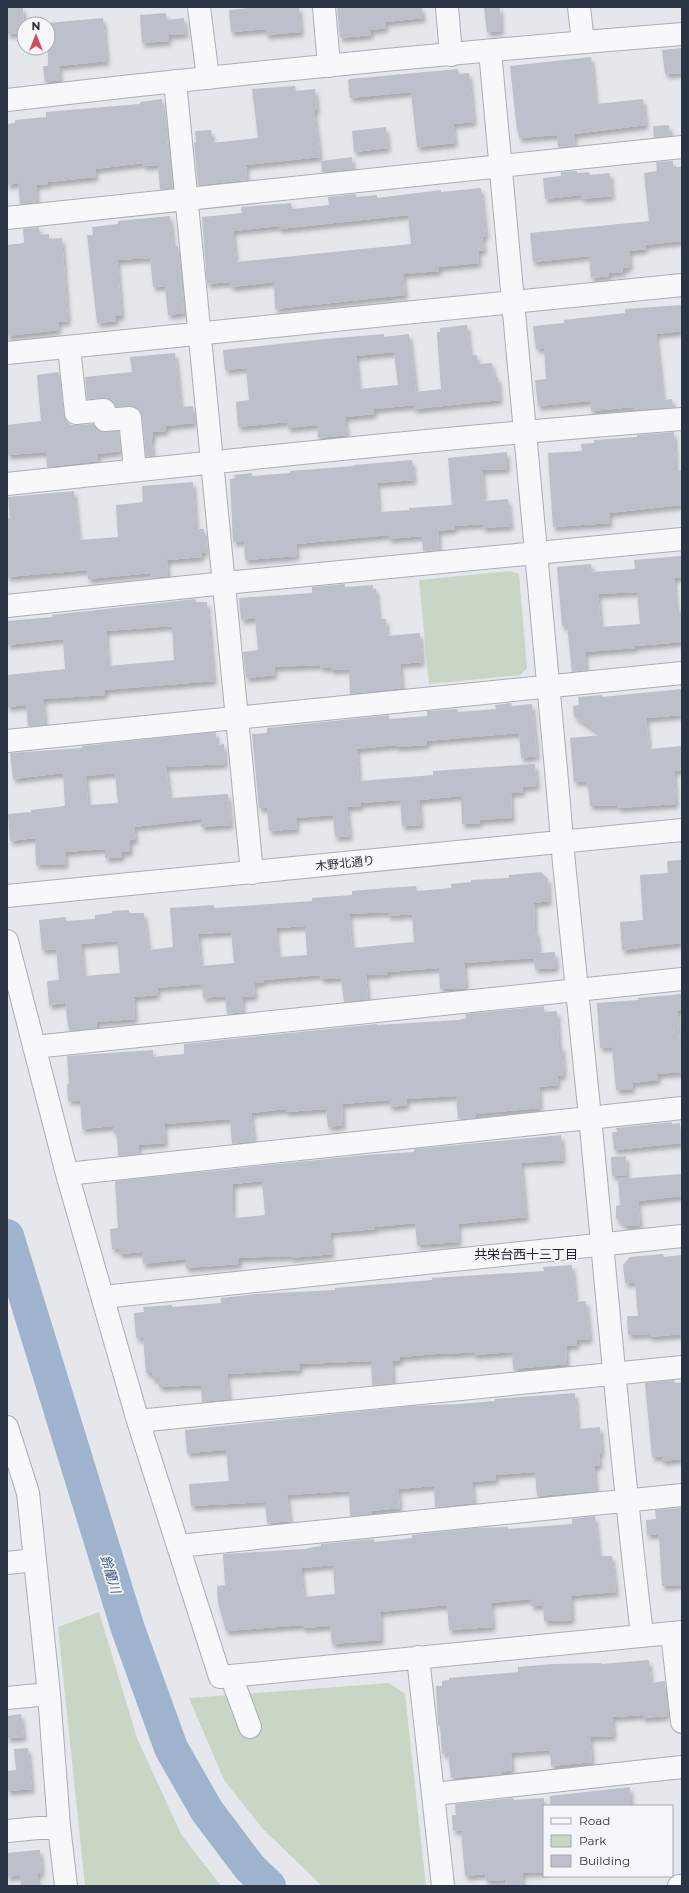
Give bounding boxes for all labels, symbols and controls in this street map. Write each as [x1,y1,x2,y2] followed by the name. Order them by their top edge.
[16,16,56,56] north arrow
[32,19,40,33] text: N
[314,852,376,874] street label: 木野北通り
[474,1246,578,1262] district label: 共栄台西十三丁目
[98,1553,125,1597] water label: 鈴蘭川
[543,1805,673,1877] legend
[579,1813,610,1828] text: Road
[579,1833,607,1848] text: Park
[579,1853,630,1868] text: Building

